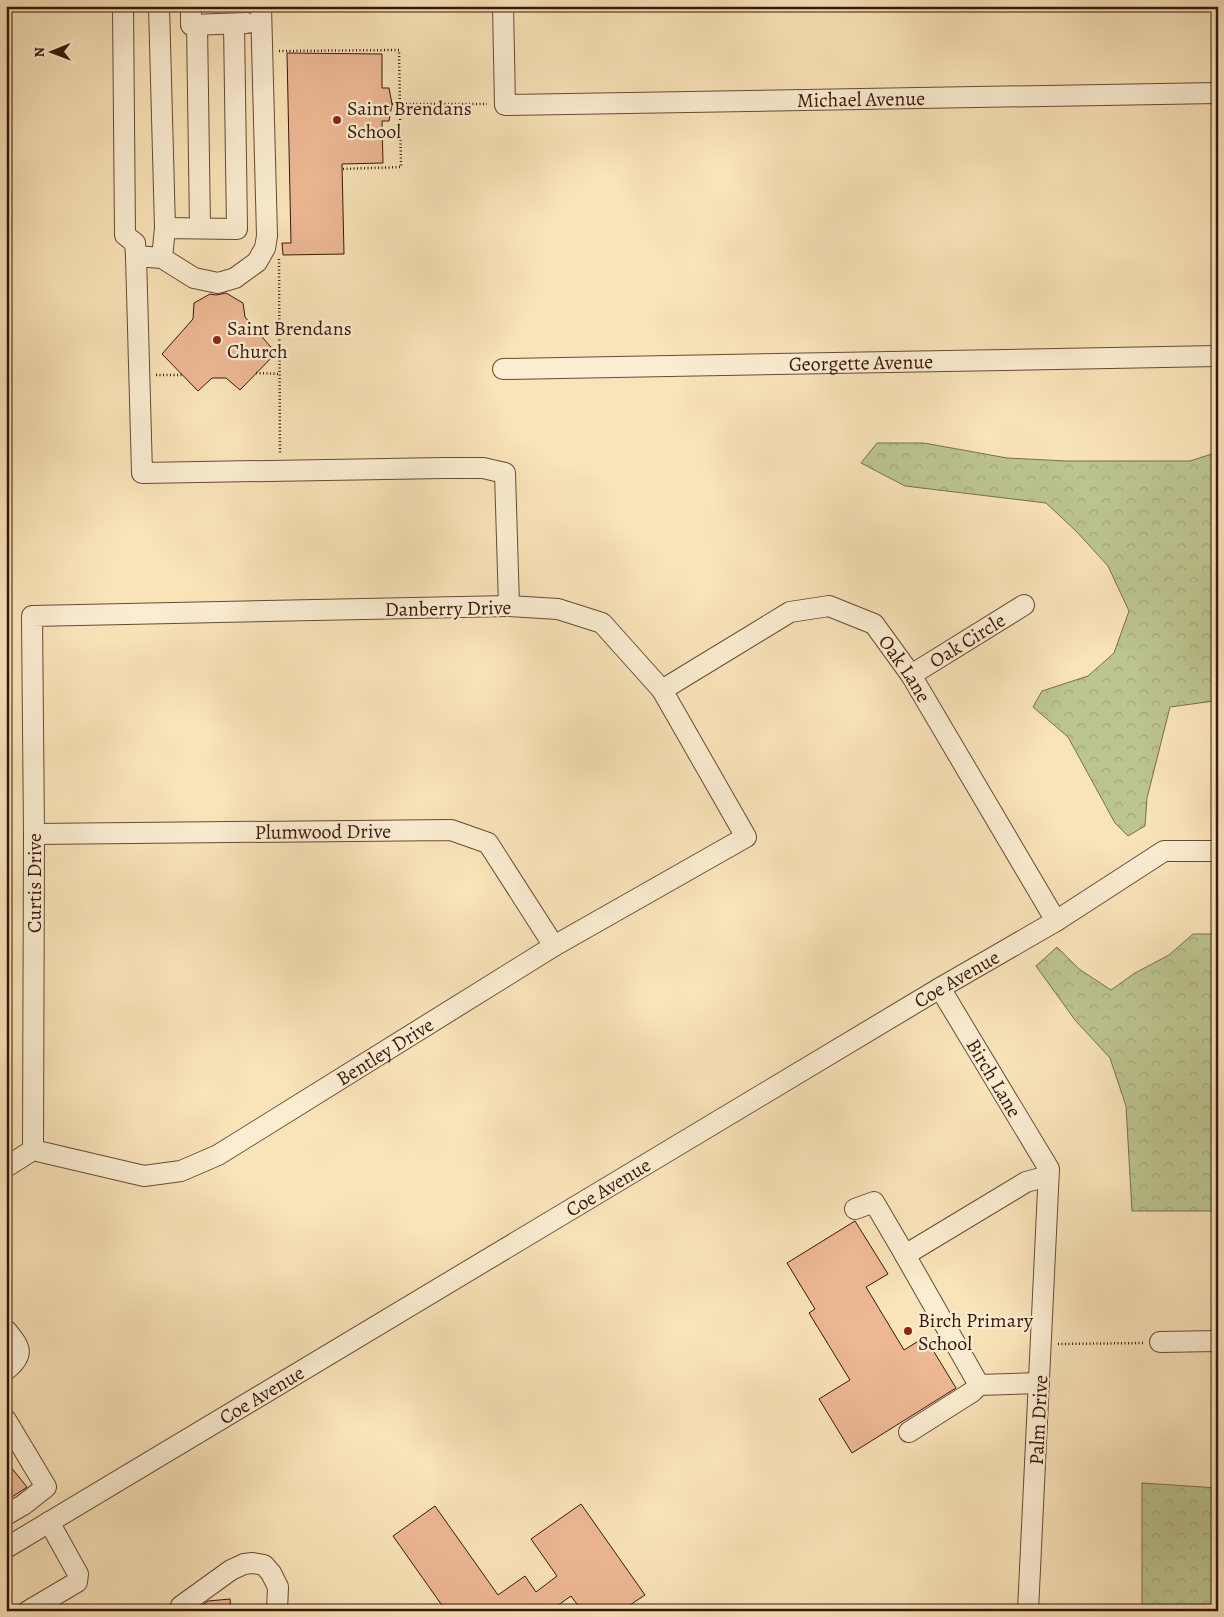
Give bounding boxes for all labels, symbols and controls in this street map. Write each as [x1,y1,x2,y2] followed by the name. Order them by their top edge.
[28,28,78,78] north arrow
[30,47,49,57] text: N
[797,85,925,114] street label: Michael Avenue
[347,95,472,145] place label: Saint Brendans School
[331,114,343,126] marker: Saint Brendans School
[227,315,352,365] place label: Saint Brendans Church
[211,334,223,346] marker: Saint Brendans Church
[789,348,933,378] street label: Georgette Avenue
[384,594,512,623] street label: Danberry Drive
[924,607,1010,674] street label: Oak Circle
[872,629,937,707] street label: Oak Lane
[255,818,391,846] street label: Plumwood Drive
[21,833,48,933] street label: Curtis Drive
[909,944,1004,1015] street label: Coe Avenue
[331,1011,439,1092] street label: Bentley Drive
[960,1034,1028,1123] street label: Birch Lane
[561,1152,656,1223] street label: Coe Avenue
[918,1307,1034,1357] place label: Birch Primary School
[902,1325,914,1337] marker: Birch Primary School
[214,1359,309,1431] street label: Coe Avenue
[1023,1374,1054,1466] street label: Palm Drive

